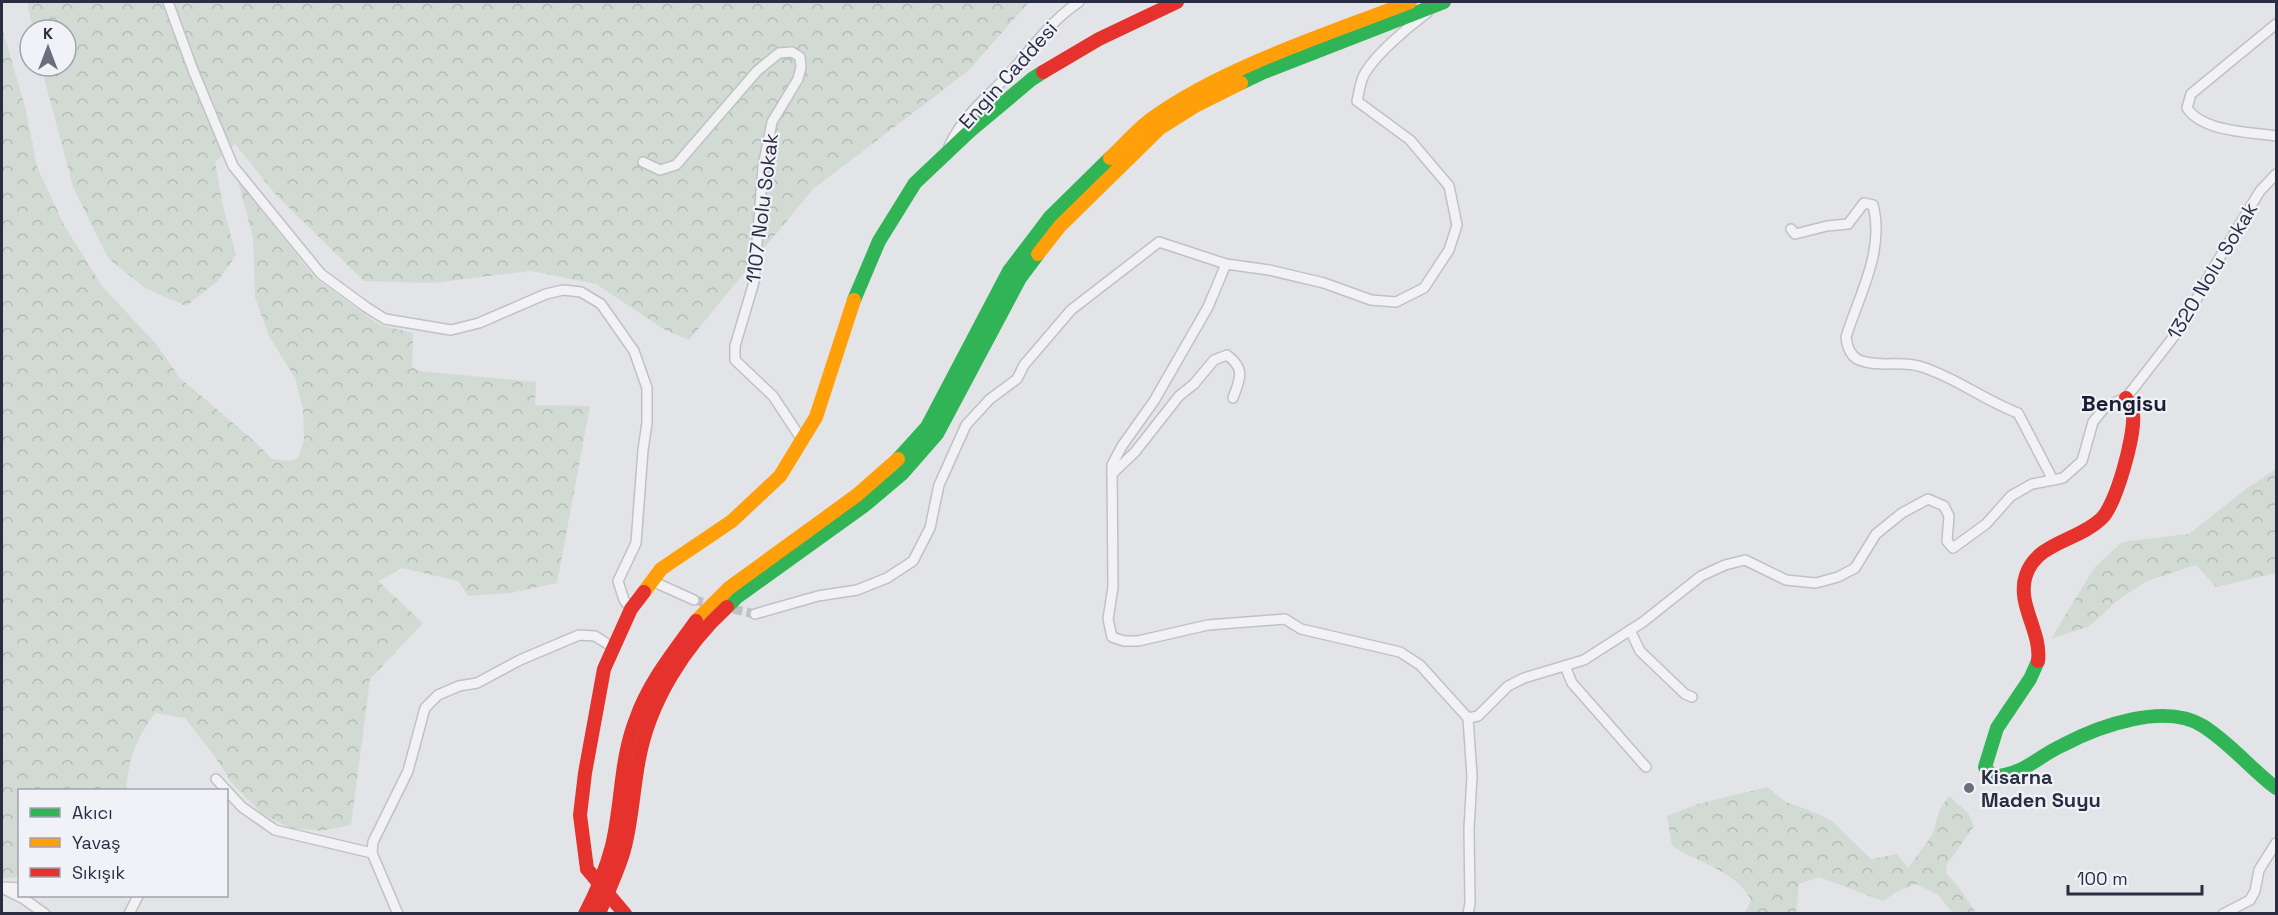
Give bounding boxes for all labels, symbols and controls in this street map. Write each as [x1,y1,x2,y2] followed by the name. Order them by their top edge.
[953,16,1063,134] street label: Engin Caddesi
[18,18,78,78] north arrow
[43,23,53,44] text: K
[740,131,784,284] street label: 1107 Nolu Sokak
[2161,197,2263,344] street label: 1320 Nolu Sokak
[2081,389,2167,417] district label: Bengisu
[1981,764,2101,813] place label: Kisarna Maden Suyu
[1962,781,1976,795] marker: Kisarna Maden Suyu
[18,789,228,897] legend
[72,801,113,824] text: Akıcı
[72,831,121,854] text: Yavaş
[2068,858,2202,896] scale bar
[72,861,125,884] text: Sıkışık
[2077,867,2128,890] text: 100 m

